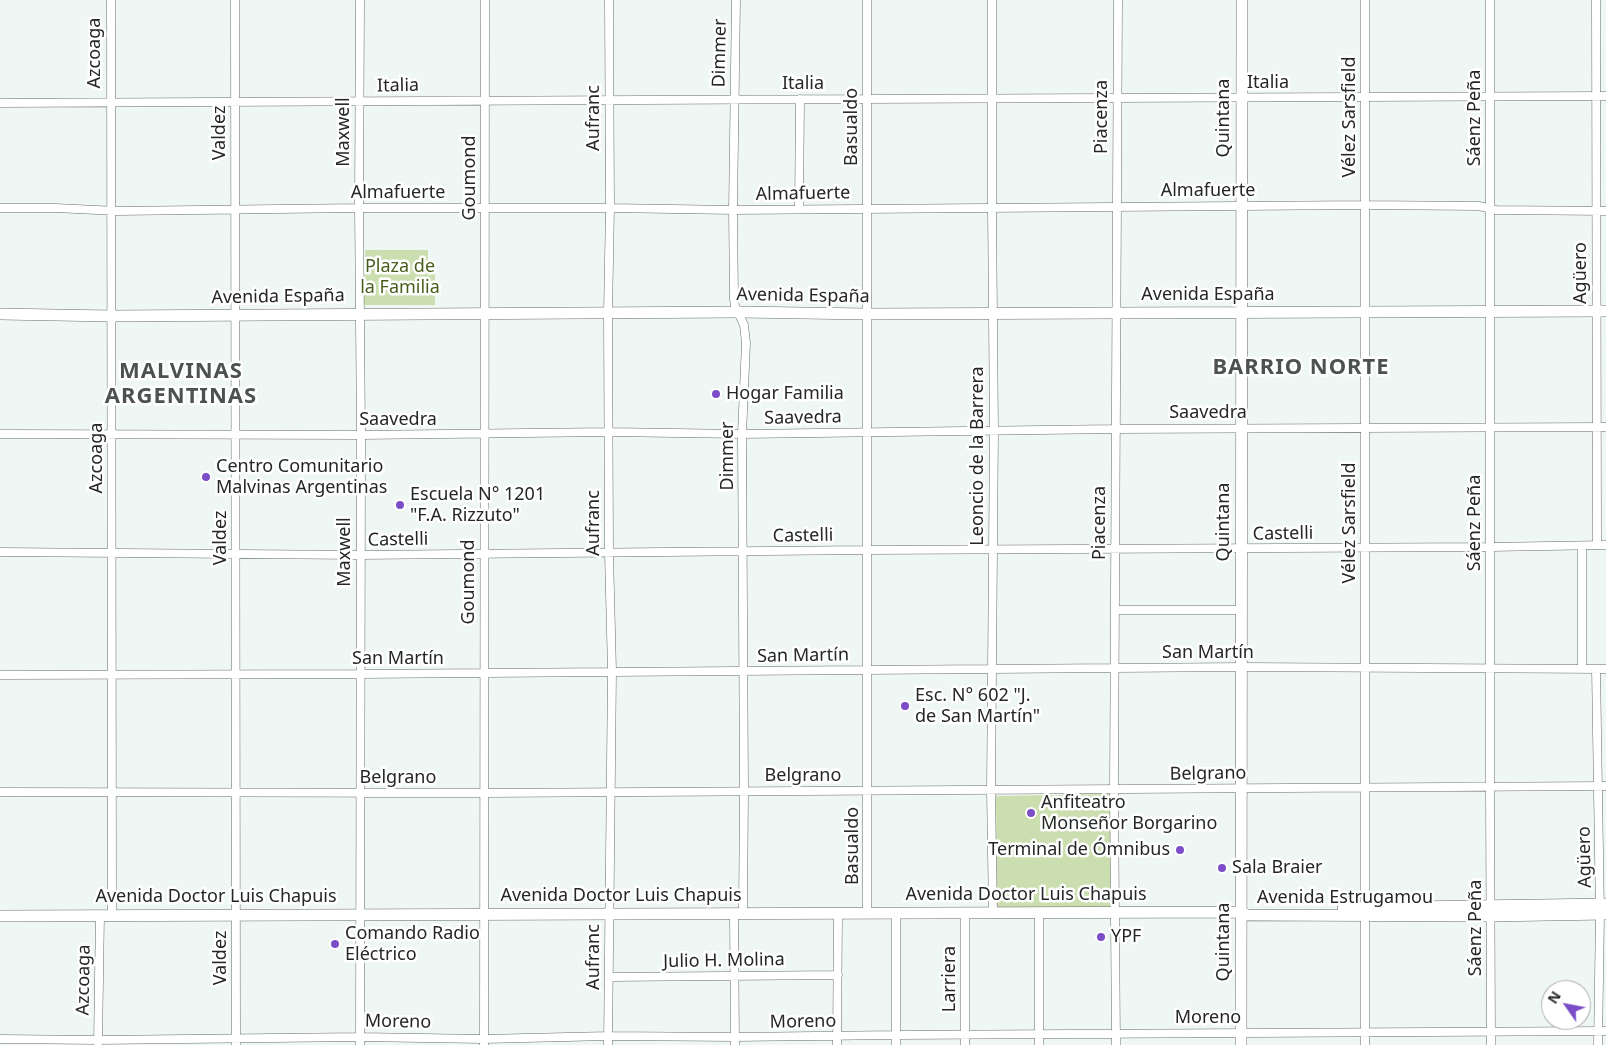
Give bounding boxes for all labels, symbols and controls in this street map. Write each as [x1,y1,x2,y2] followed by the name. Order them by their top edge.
[84,18,106,88] street label: Azcoaga
[709,18,731,88] street label: Dimmer
[1339,56,1361,178] street label: Vélez Sarsfield
[1464,70,1486,166] street label: Sáenz Peña
[1247,72,1289,94] street label: Italia
[782,73,824,95] street label: Italia
[377,75,419,97] street label: Italia
[1213,79,1235,157] street label: Quintana
[1091,80,1113,154] street label: Piacenza
[583,85,605,151] street label: Aufranc
[841,88,863,166] street label: Basualdo
[333,97,355,167] street label: Maxwell
[209,106,231,160] street label: Valdez
[459,135,481,221] street label: Goumond
[1161,180,1255,202] street label: Almafuerte
[351,182,445,204] street label: Almafuerte
[756,182,850,206] street label: Almafuerte
[1570,242,1592,304] street label: Agüero
[360,256,440,298] park label: Plaza de la Familia
[736,284,870,308] street label: Avenida España
[1141,284,1275,306] street label: Avenida España
[211,285,345,309] street label: Avenida España
[1211,355,1391,381] district label: BARRIO NORTE
[104,359,258,411] district label: MALVINAS ARGENTINAS
[967,366,989,546] street label: Leoncio de la Barrera
[726,383,844,405] place label: Hogar Familia
[710,388,722,400] marker: Hogar Familia
[1169,402,1247,424] street label: Saavedra
[764,407,842,429] street label: Saavedra
[359,409,437,431] street label: Saavedra
[717,421,739,491] street label: Dimmer
[86,423,108,493] street label: Azcoaga
[216,456,387,498] place label: Centro Comunitario Malvinas Argentinas
[1339,462,1361,584] street label: Vélez Sarsfield
[200,471,212,483] marker: Centro Comunitario Malvinas Argentinas
[1464,475,1486,571] street label: Sáenz Peña
[1213,483,1235,561] street label: Quintana
[410,484,545,526] place label: Escuela N° 1201 "F.A. Rizzuto"
[1089,486,1111,560] street label: Piacenza
[583,490,605,556] street label: Aufranc
[394,499,406,511] marker: Escuela N° 1201 "F.A. Rizzuto"
[210,511,232,565] street label: Valdez
[334,517,356,587] street label: Maxwell
[1252,523,1314,545] street label: Castelli
[772,525,834,547] street label: Castelli
[367,529,429,551] street label: Castelli
[458,539,480,625] street label: Goumond
[1162,642,1254,664] street label: San Martín
[757,644,849,668] street label: San Martín
[352,648,444,670] street label: San Martín
[915,685,1040,728] place label: Esc. N° 602 "J. de San Martín"
[899,700,911,712] marker: Esc. N° 602 "J. de San Martín"
[1169,763,1247,785] street label: Belgrano
[765,765,841,787] street label: Belgrano
[360,767,436,789] street label: Belgrano
[1041,792,1217,834] place label: Anfiteatro Monseñor Borgarino
[842,807,864,885] street label: Basualdo
[1025,807,1037,819] marker: Anfiteatro Monseñor Borgarino
[1574,826,1596,888] street label: Agüero
[988,839,1170,861] place label: Terminal de Ómnibus
[1174,844,1186,856] marker: Terminal de Ómnibus
[1232,857,1323,879] place label: Sala Braier
[1216,862,1228,874] marker: Sala Braier
[1465,880,1487,976] street label: Sáenz Peña
[905,884,1147,906] street label: Avenida Doctor Luis Chapuis
[500,885,742,907] street label: Avenida Doctor Luis Chapuis
[95,886,337,908] street label: Avenida Doctor Luis Chapuis
[1257,887,1433,909] street label: Avenida Estrugamou
[1213,903,1235,981] street label: Quintana
[345,923,480,966] place label: Comando Radio Eléctrico
[583,924,605,990] street label: Aufranc
[1111,926,1141,948] place label: YPF
[210,931,232,985] street label: Valdez
[1095,931,1107,943] marker: YPF
[329,938,341,950] marker: Comando Radio Eléctrico
[73,944,95,1016] street label: Azcoaga
[939,946,961,1012] street label: Larriera
[663,949,785,973] street label: Julio H. Molina
[1541,980,1591,1030] north arrow
[1543,987,1565,1007] text: N
[1175,1007,1241,1029] street label: Moreno
[365,1011,431,1033] street label: Moreno
[770,1011,836,1033] street label: Moreno

